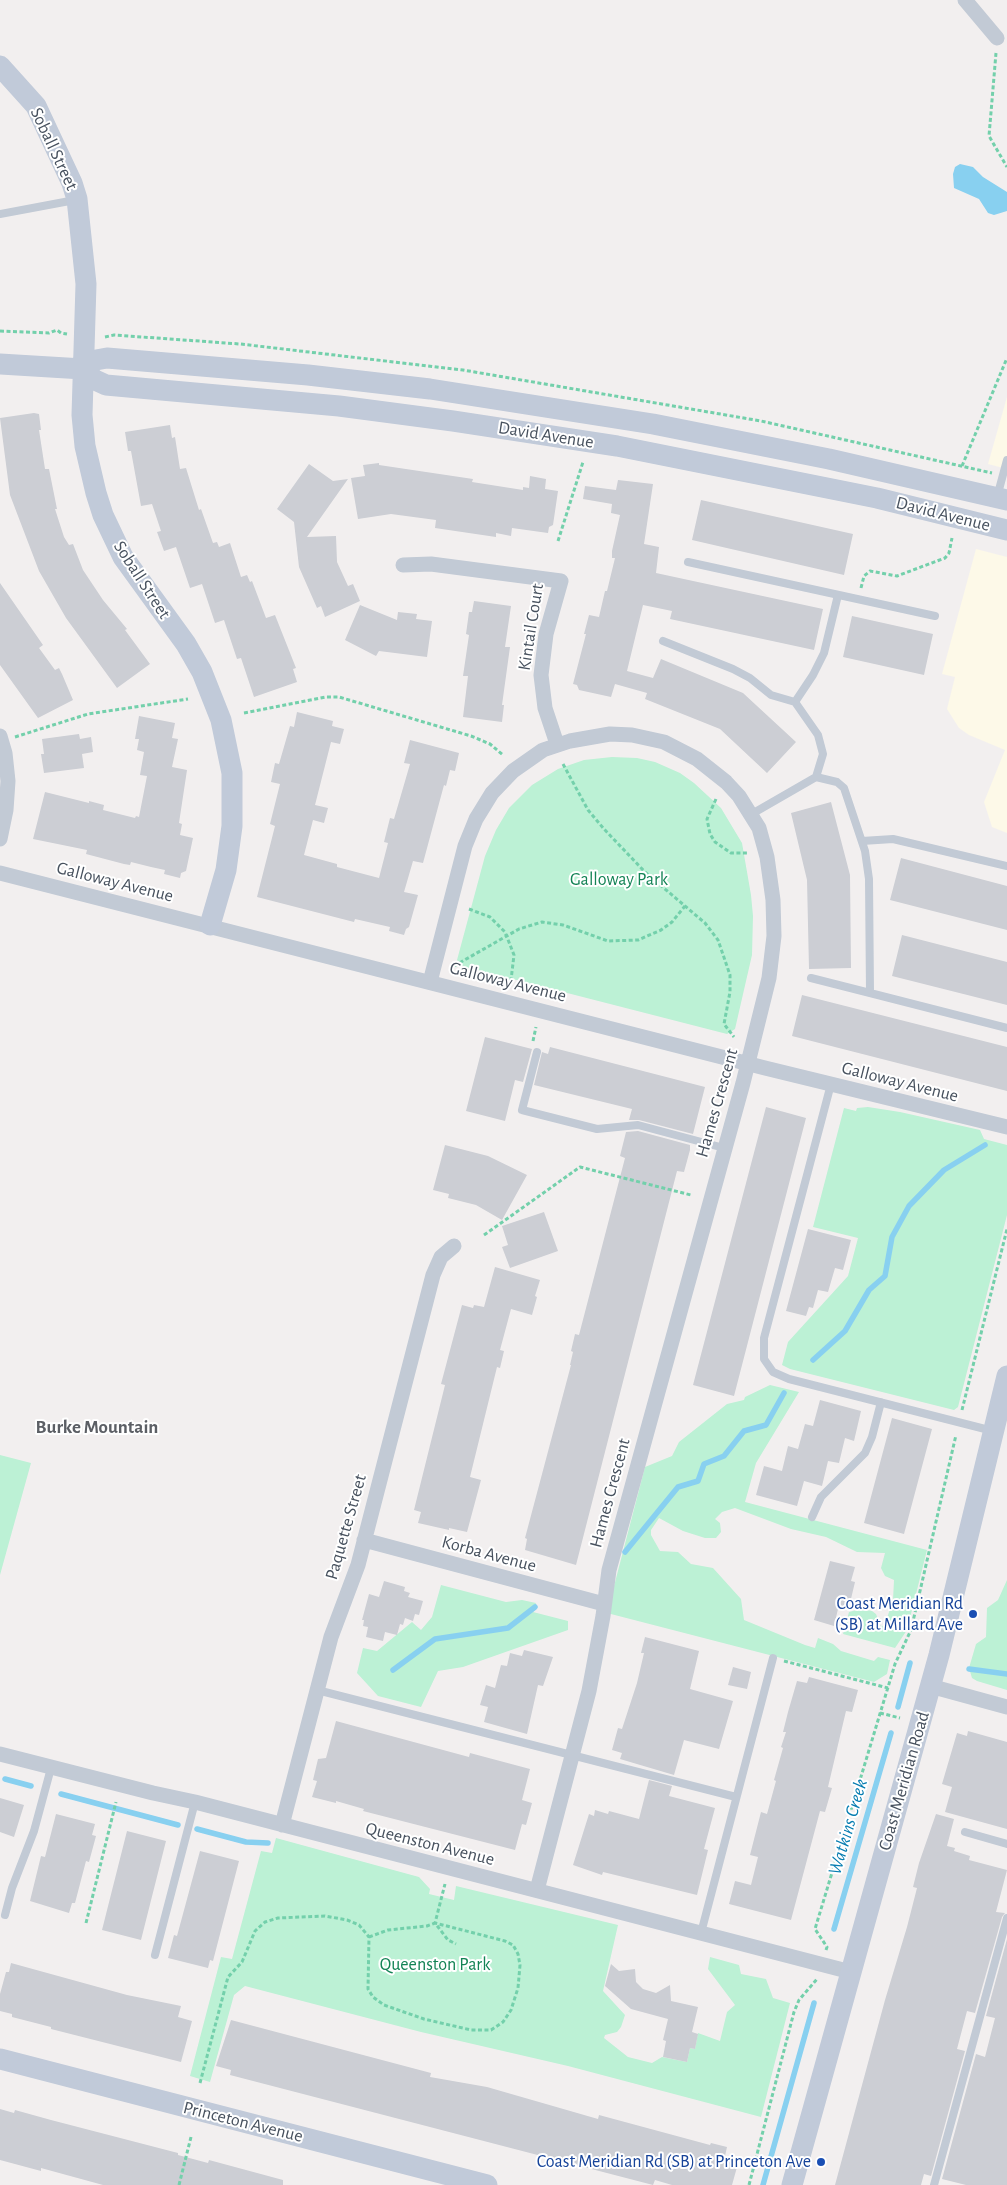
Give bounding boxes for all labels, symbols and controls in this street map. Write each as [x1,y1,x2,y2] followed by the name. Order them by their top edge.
[25,104,83,194] street label: Soball Street
[497,417,595,453] street label: David Avenue
[894,492,992,536] street label: David Avenue
[109,537,175,623] street label: Soball Street
[513,582,549,672] street label: Kintail Court
[54,857,176,907] street label: Galloway Avenue
[570,869,668,891] park label: Galloway Park
[447,957,569,1007] street label: Galloway Avenue
[691,1046,743,1160] street label: Hames Crescent
[839,1057,961,1107] street label: Galloway Avenue
[36,1416,158,1438] district label: Burke Mountain
[585,1436,635,1550] street label: Hames Crescent
[321,1472,371,1582] street label: Paquette Street
[439,1531,539,1577] street label: Korba Avenue
[835,1593,963,1636] place label: Coast Meridian Rd (SB) at Millard Ave
[967,1608,979,1620] marker: Coast Meridian Rd (SB) at Millard Ave
[874,1709,934,1853] street label: Coast Meridian Road
[823,1776,873,1878] water label: Watkins Creek
[363,1818,497,1870] street label: Queenston Avenue
[380,1954,490,1976] park label: Queenston Park
[181,2097,305,2147] street label: Princeton Avenue
[537,2151,811,2173] place label: Coast Meridian Rd (SB) at Princeton Ave
[815,2156,827,2168] marker: Coast Meridian Rd (SB) at Princeton Ave

